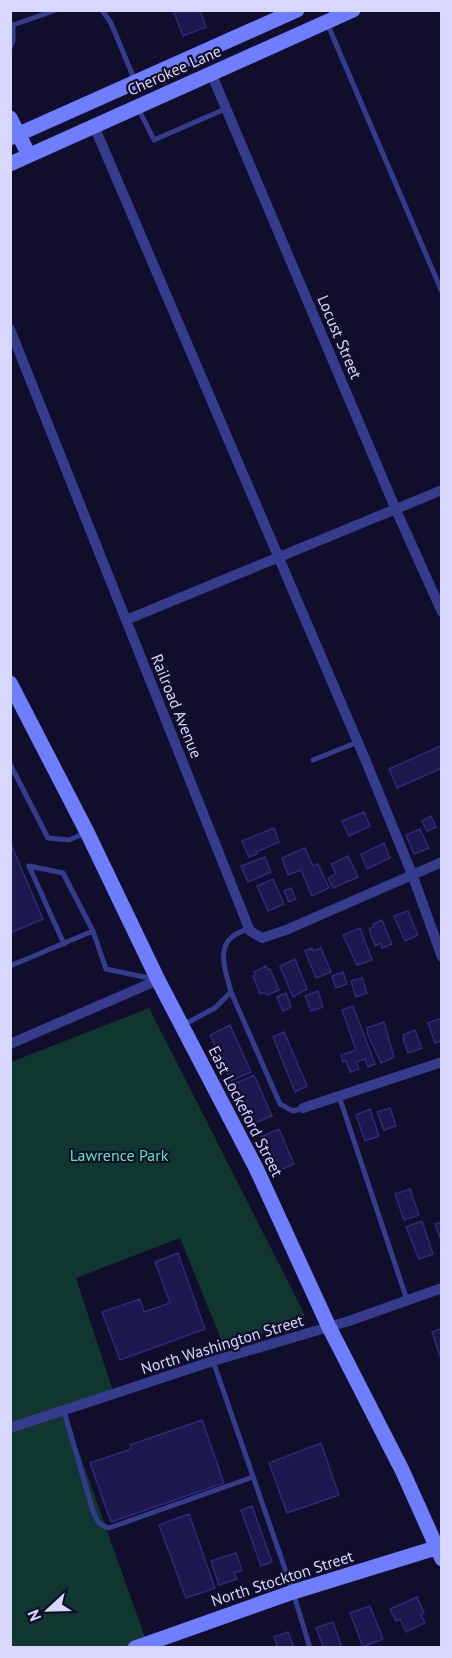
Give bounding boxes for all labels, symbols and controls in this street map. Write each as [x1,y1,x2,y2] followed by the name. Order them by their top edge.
[124,40,224,100] street label: Cherokee Lane
[313,292,367,382] street label: Locust Street
[147,651,207,761] street label: Railroad Avenue
[204,1042,288,1180] street label: East Lockeford Street
[70,1145,169,1165] park label: Lawrence Park
[138,1310,306,1378] street label: North Washington Street
[208,1545,356,1610] street label: North Stockton Street
[18,1580,78,1640] north arrow
[23,1607,45,1624] text: N

